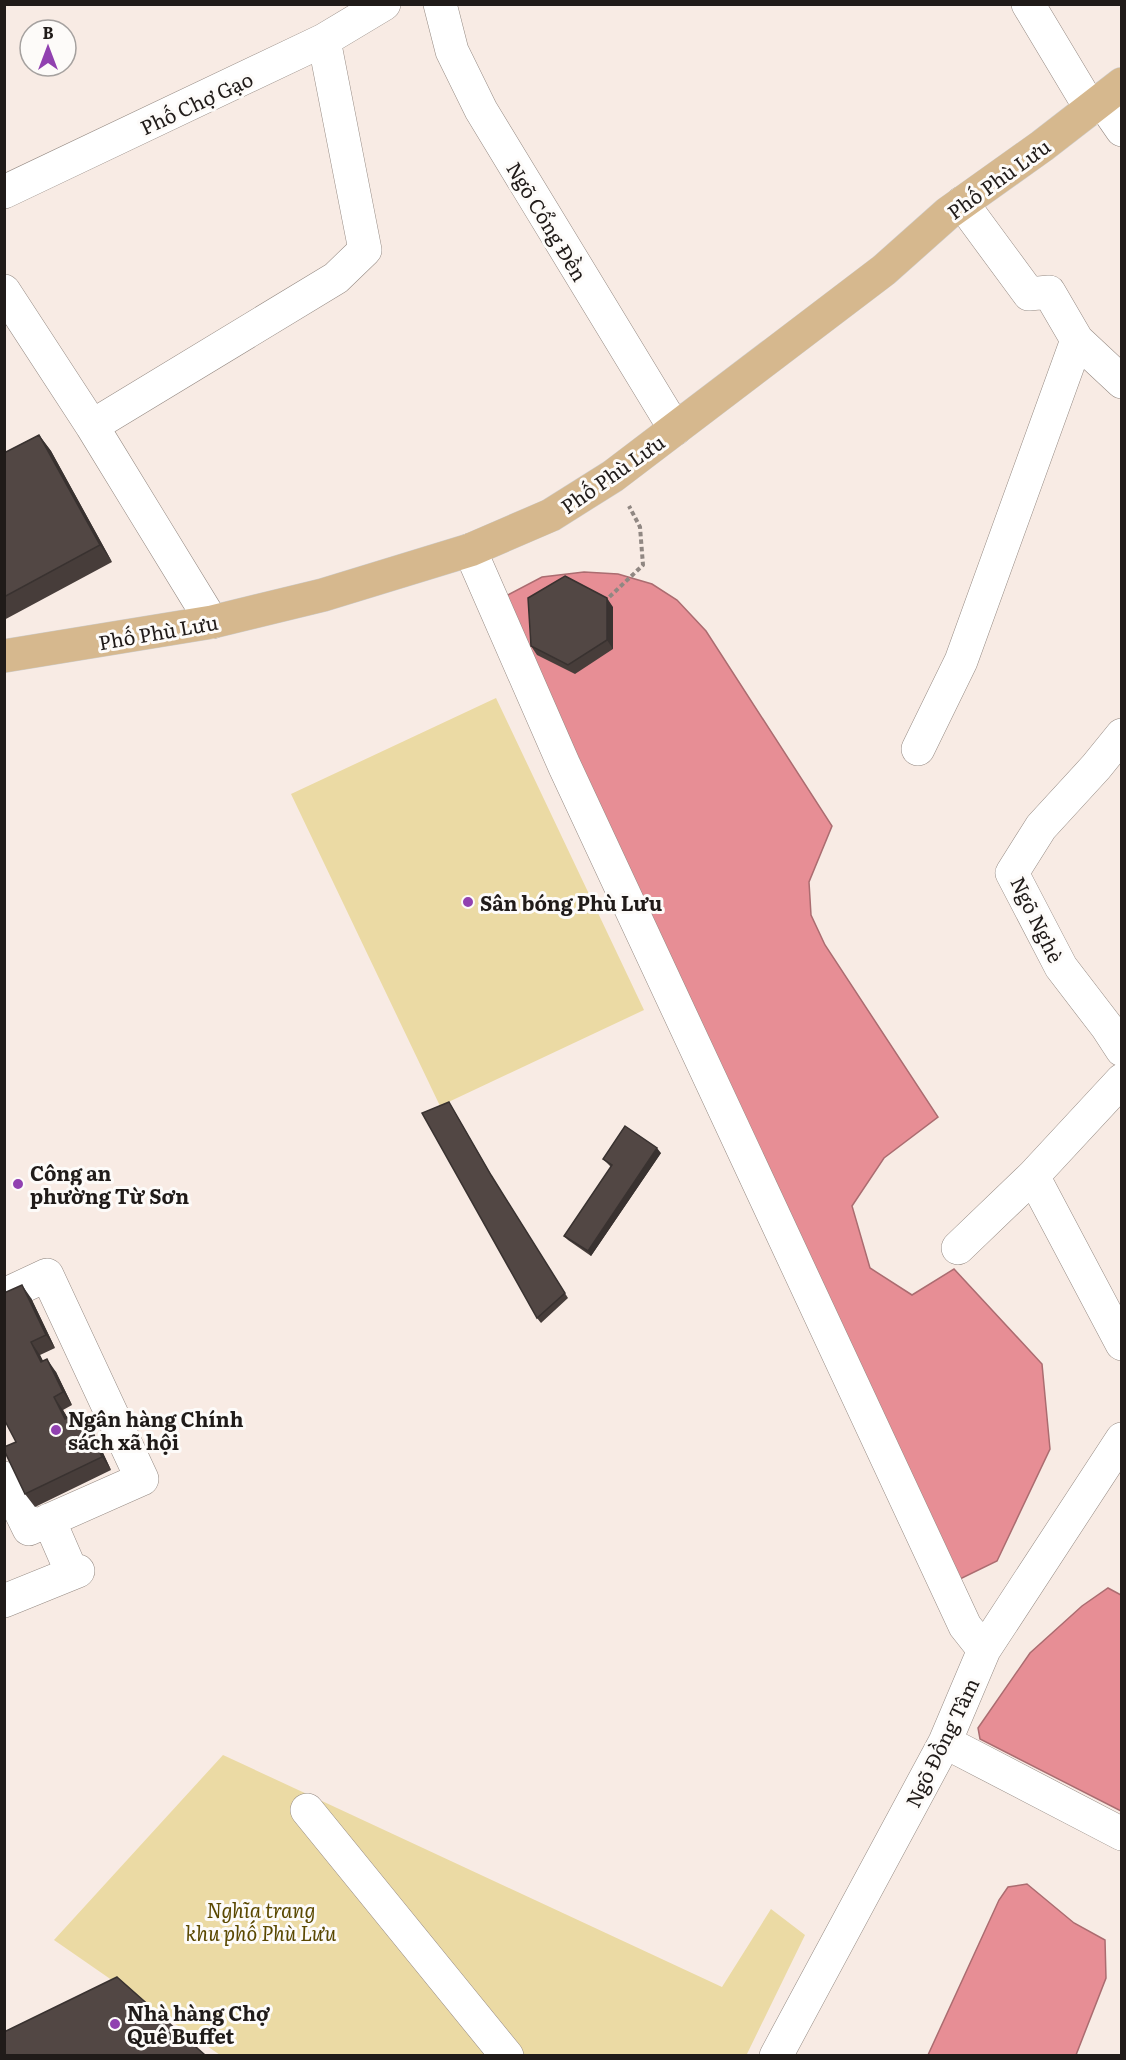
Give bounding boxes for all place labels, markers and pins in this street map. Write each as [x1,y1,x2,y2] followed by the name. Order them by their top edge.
[480,887,662,917] place label: Sân bóng Phù Lưu
[461,895,475,909] marker: Sân bóng Phù Lưu
[30,1157,189,1210] place label: Công an phường Từ Sơn
[11,1177,25,1191] marker: Công an phường Từ Sơn
[68,1403,244,1456] place label: Ngân hàng Chính sách xã hội
[49,1423,63,1437] marker: Ngân hàng Chính sách xã hội
[127,1997,270,2050] place label: Nhà hàng Chợ Quê Buffet
[108,2017,122,2031] marker: Nhà hàng Chợ Quê Buffet

